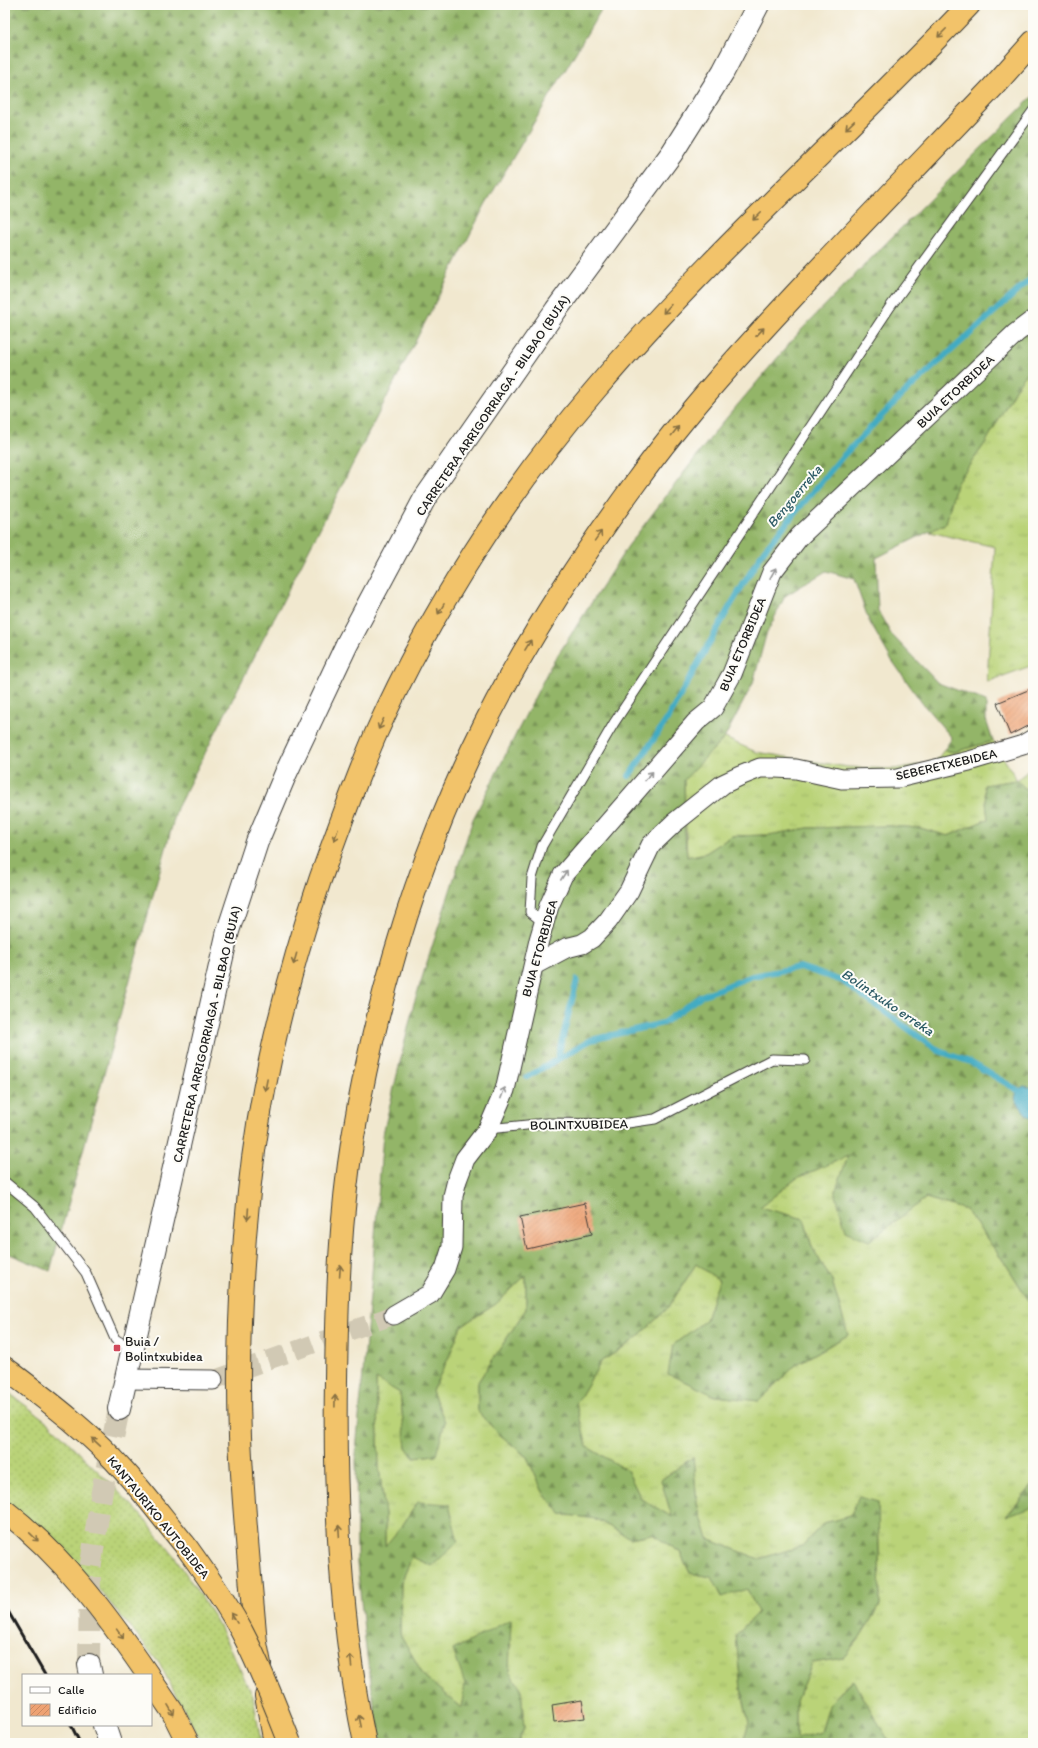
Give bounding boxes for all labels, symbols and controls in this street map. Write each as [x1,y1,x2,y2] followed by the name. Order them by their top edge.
[937,28,947,38] one-way arrow
[845,120,855,130] one-way arrow
[752,211,762,221] one-way arrow
[413,292,572,519] street label: CARRETERA ARRIGORRIAGA - BILBAO (BUIA)
[662,304,671,314] one-way arrow
[755,327,765,337] one-way arrow
[913,351,998,431] street label: BUIA ETORBIDEA
[671,425,679,436] one-way arrow
[763,461,826,531] water label: Bengoerreka
[594,530,602,541] one-way arrow
[769,567,777,579] one-way arrow
[716,594,769,693] street label: BUIA ETORBIDEA
[436,603,444,615] one-way arrow
[525,639,533,651] one-way arrow
[377,718,384,730] one-way arrow
[894,745,999,783] street label: SEBERETXEBIDEA
[644,771,653,781] one-way arrow
[332,829,339,842] one-way arrow
[560,869,568,880] one-way arrow
[518,897,561,999] street label: BUIA ETORBIDEA
[170,904,243,1164] street label: CARRETERA ARRIGORRIAGA - BILBAO (BUIA)
[291,952,298,965] one-way arrow
[838,965,938,1040] water label: Bolintxuko erreka
[262,1079,270,1092] one-way arrow
[500,1088,508,1100] one-way arrow
[530,1116,629,1133] street label: BOLINTXUBIDEA
[244,1207,251,1220] one-way arrow
[336,1265,343,1278] one-way arrow
[125,1334,203,1364] place label: Buia / Bolintxubidea
[112,1343,122,1353] marker: Buia / Bolintxubidea
[331,1395,339,1408] one-way arrow
[91,1437,101,1447] one-way arrow
[105,1453,213,1582] street label: KANTAURIKO AUTOBIDEA
[335,1525,342,1538] one-way arrow
[29,1532,39,1542] one-way arrow
[229,1612,237,1624] one-way arrow
[116,1628,124,1639] one-way arrow
[347,1655,355,1668] one-way arrow
[22,1674,152,1726] legend
[58,1683,85,1697] text: Calle
[58,1703,97,1717] text: Edificio
[168,1704,176,1716] one-way arrow
[356,1715,364,1728] one-way arrow

